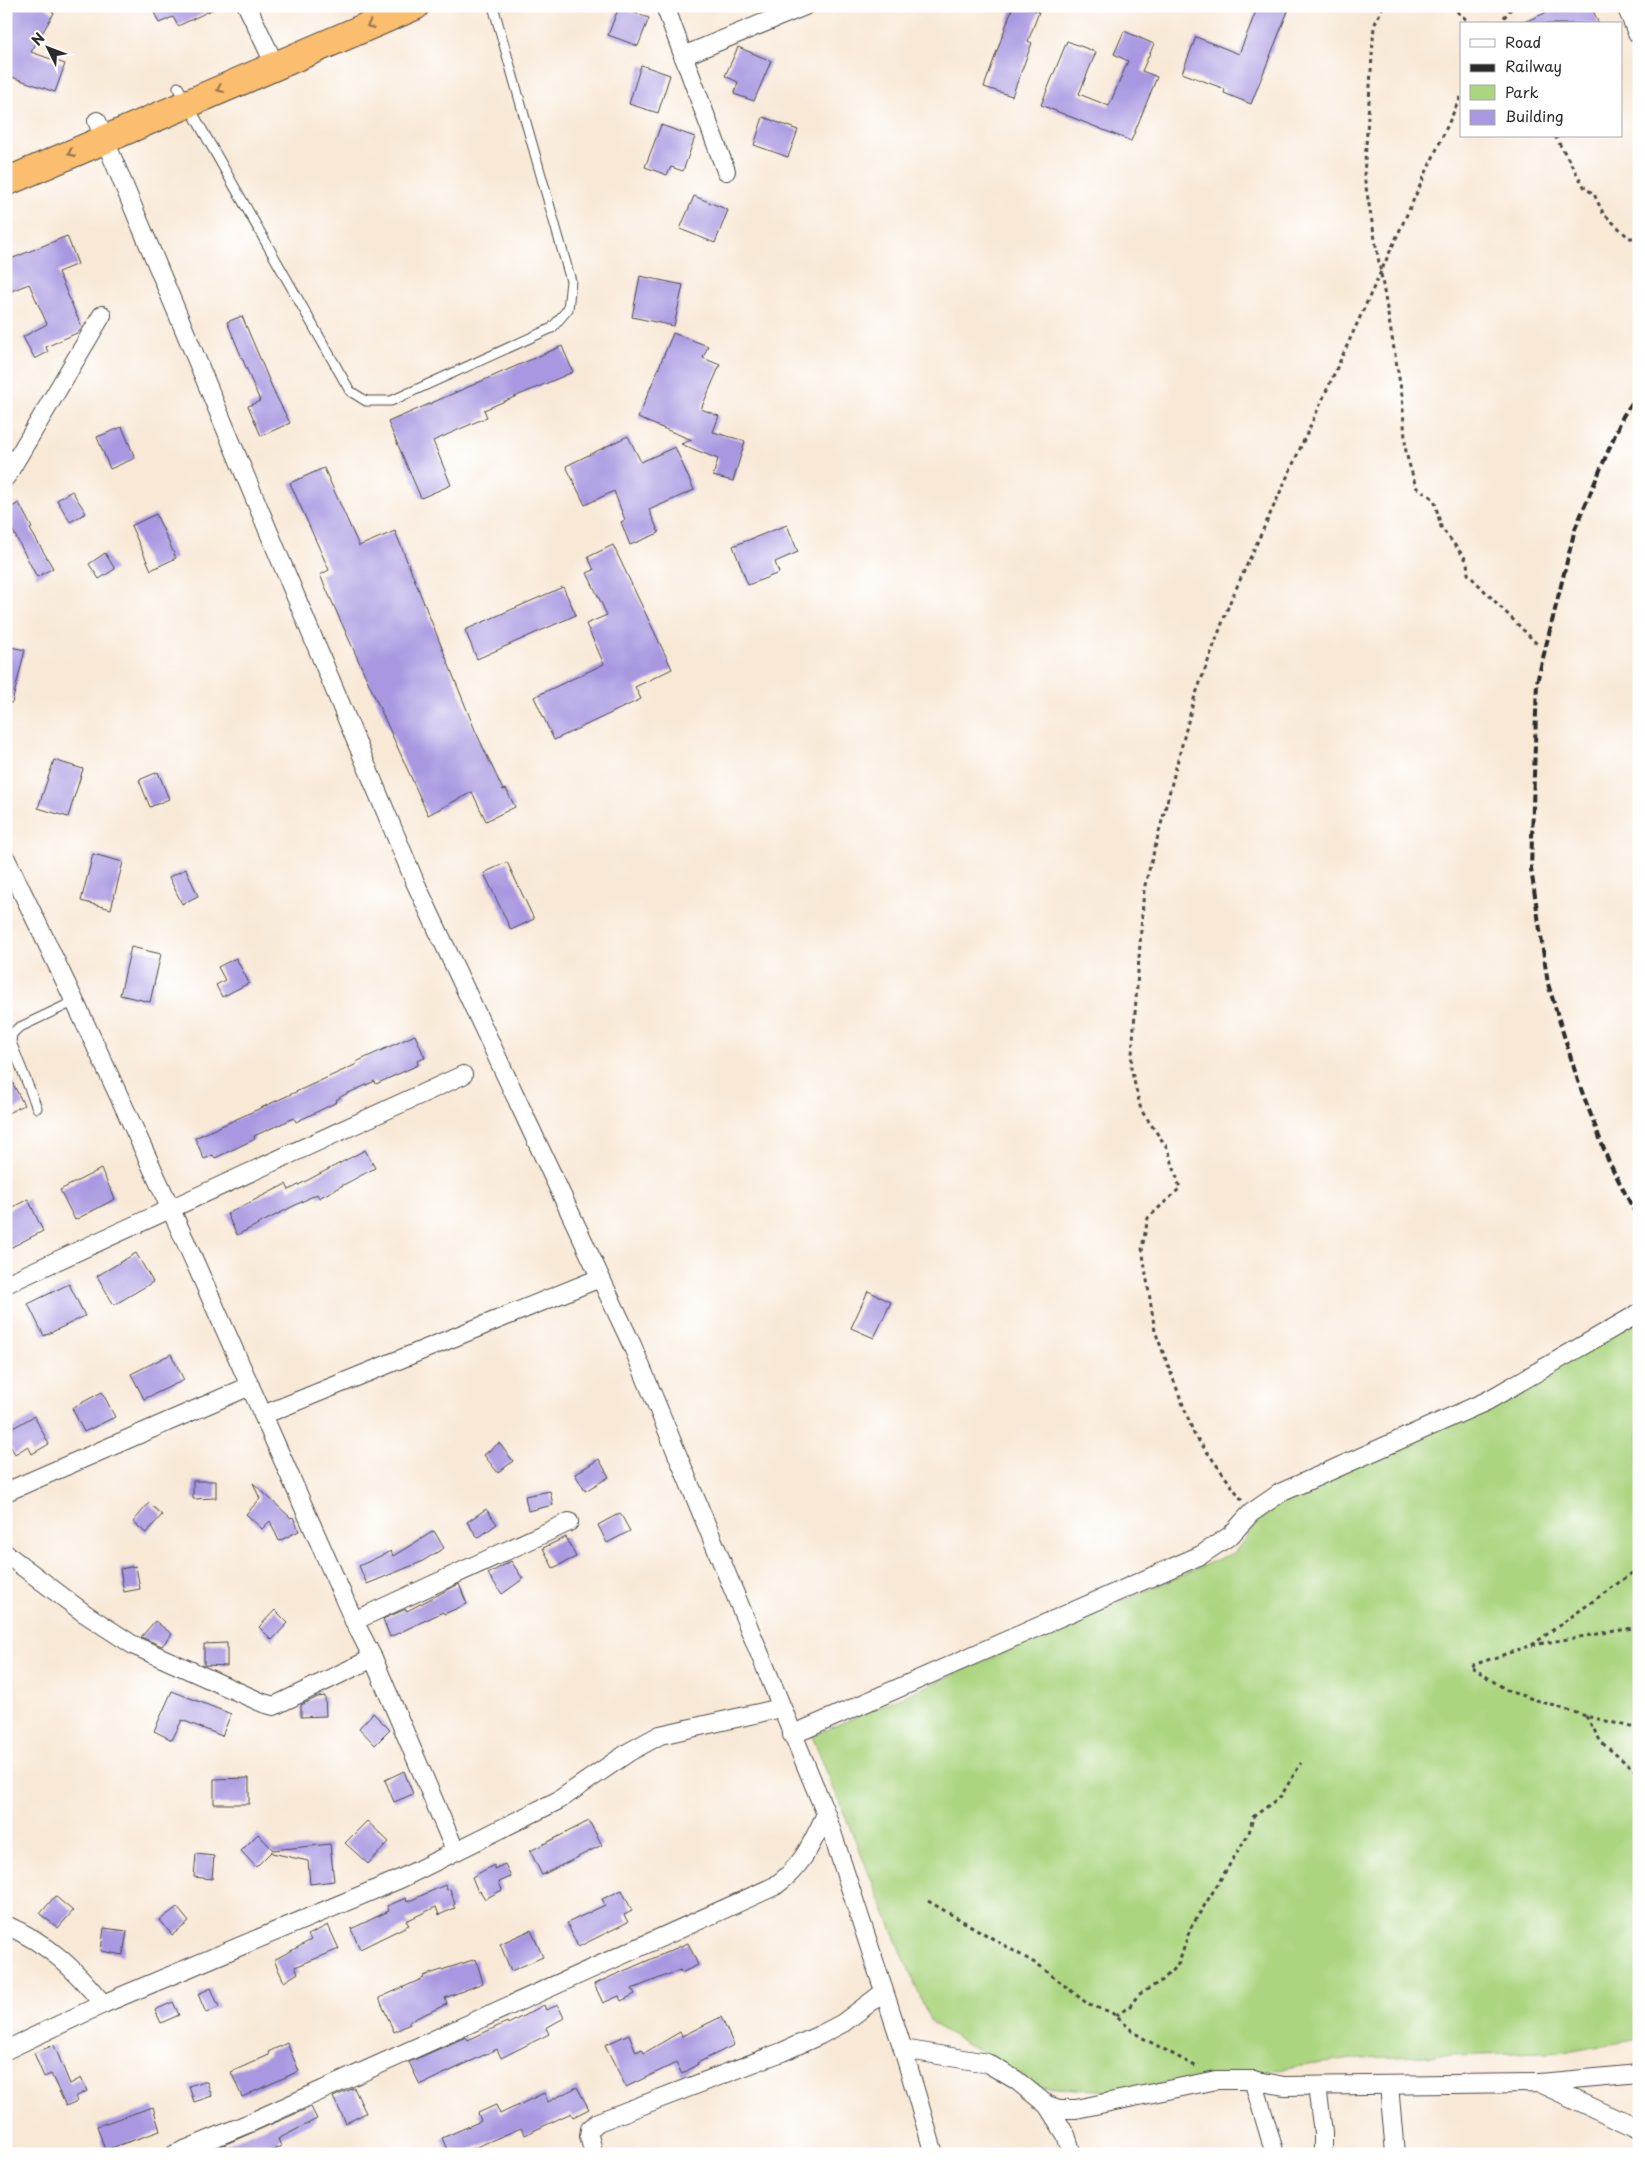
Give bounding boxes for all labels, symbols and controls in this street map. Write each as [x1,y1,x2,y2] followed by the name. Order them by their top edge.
[366,19,375,30] one-way arrow
[22,22,72,72] north arrow
[1460,22,1622,138] legend
[26,28,49,50] text: N
[1505,30,1541,53] text: Road
[1505,54,1562,77] text: Railway
[1505,80,1539,103] text: Park
[216,83,225,93] one-way arrow
[1505,104,1564,127] text: Building
[67,147,76,158] one-way arrow

